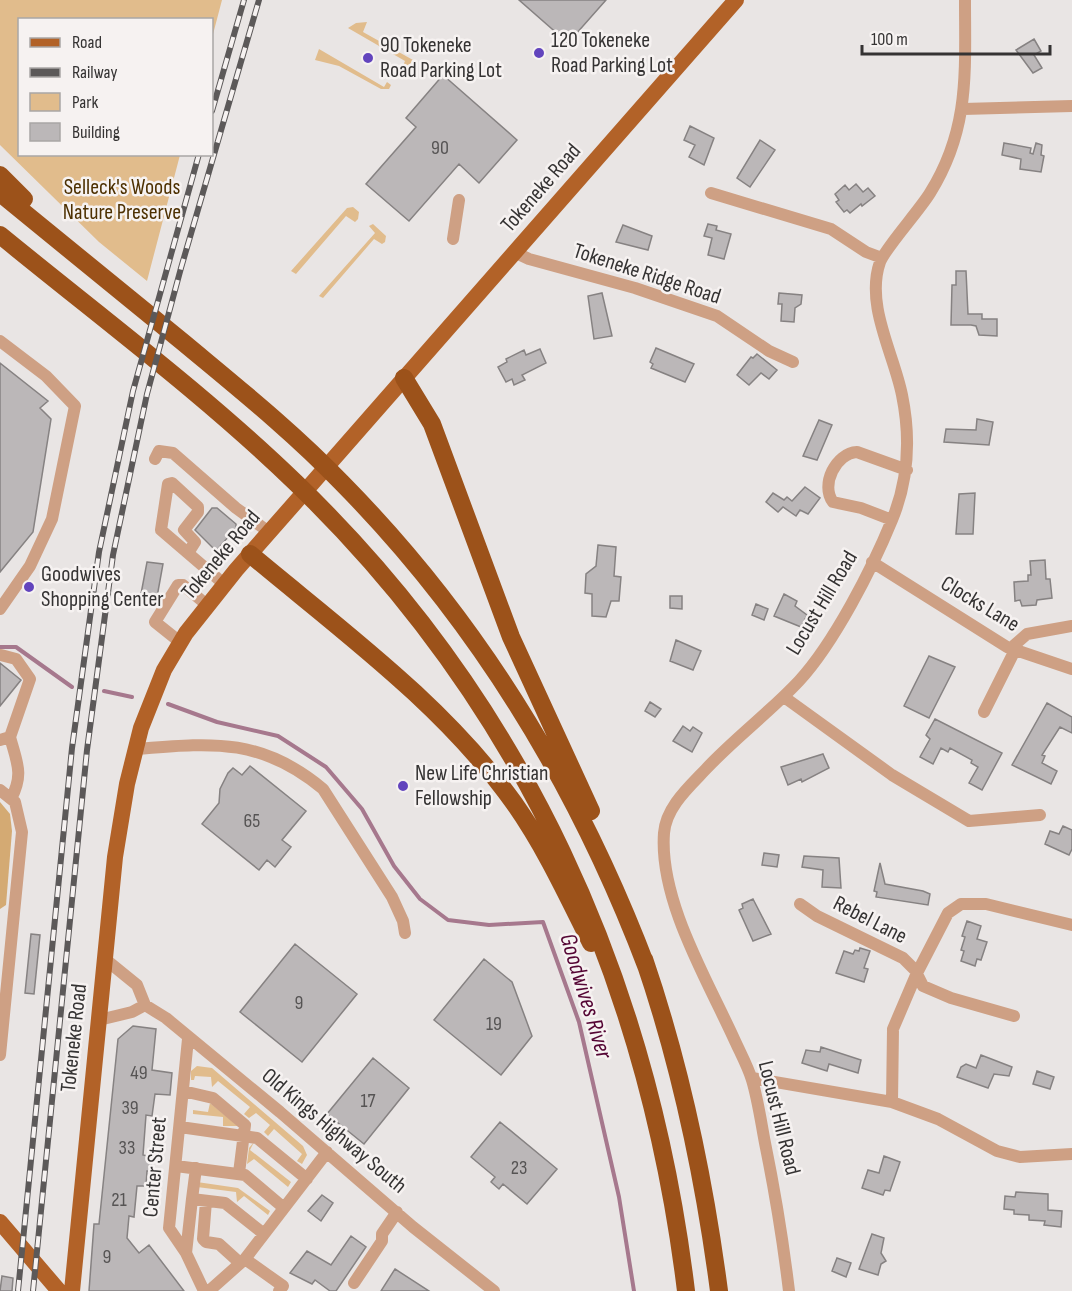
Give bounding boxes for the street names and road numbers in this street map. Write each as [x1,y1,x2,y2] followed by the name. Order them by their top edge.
[495,138,587,238] street label: Tokeneke Road
[570,237,724,311] street label: Tokeneke Ridge Road
[176,505,266,605] street label: Tokeneke Road
[780,546,864,660] street label: Locust Hill Road
[936,570,1024,638] street label: Clocks Lane
[829,890,911,950] street label: Rebel Lane
[55,982,93,1094] street label: Tokeneke Road
[752,1058,806,1178] street label: Locust Hill Road
[256,1062,412,1200] street label: Old Kings Highway South
[137,1115,173,1218] street label: Center Street

